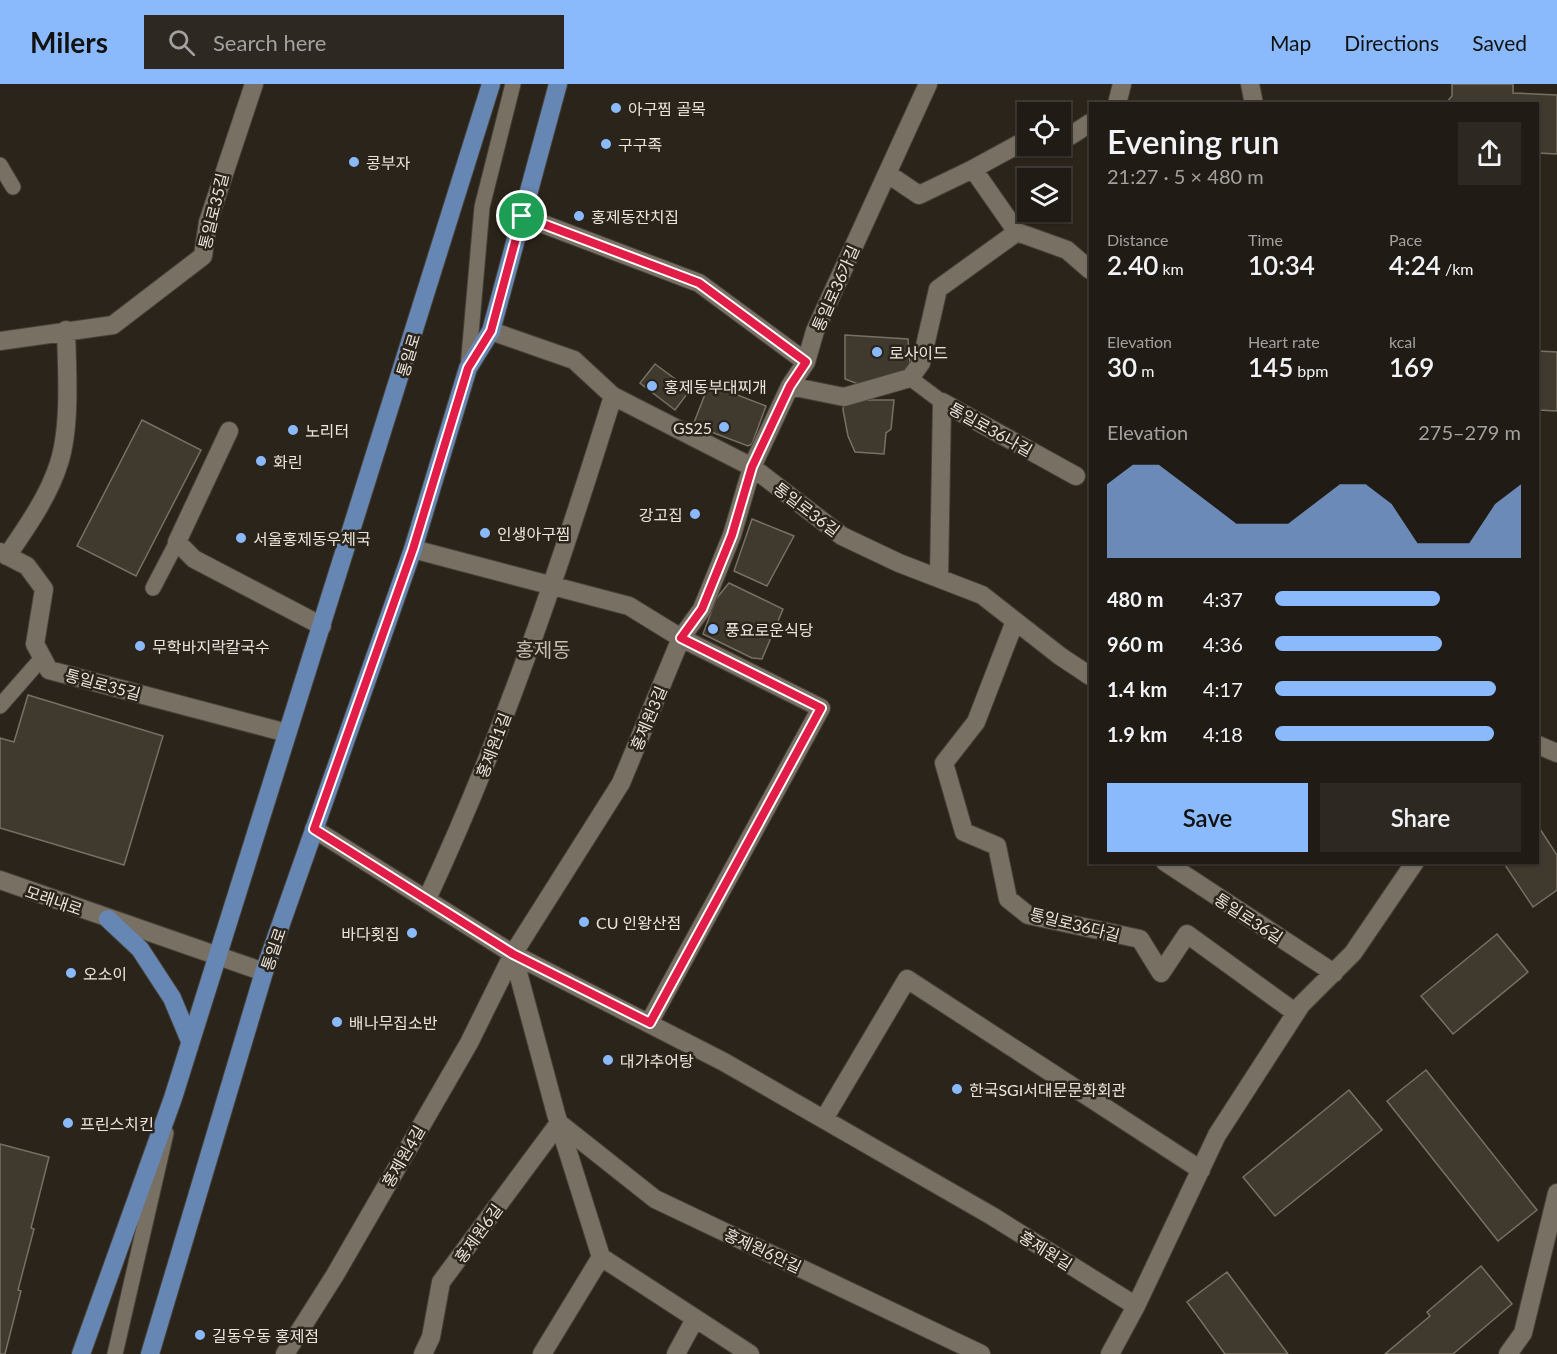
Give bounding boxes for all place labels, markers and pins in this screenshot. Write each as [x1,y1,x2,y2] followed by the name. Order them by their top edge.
[628,99,706,118] place label: 아구찜 골목
[609,101,623,115] marker: 아구찜 골목
[618,135,662,154] place label: 구구족
[599,137,613,151] marker: 구구족
[366,153,410,172] place label: 콩부자
[347,155,361,169] marker: 콩부자
[496,190,547,241] pin
[591,207,679,226] place label: 홍제동잔치집
[572,209,586,223] marker: 홍제동잔치집
[889,343,948,362] place label: 로사이드
[870,345,884,359] marker: 로사이드
[664,377,767,396] place label: 홍제동부대찌개
[645,379,659,393] marker: 홍제동부대찌개
[673,418,712,437] place label: GS25
[717,420,731,434] marker: GS25
[305,421,349,440] place label: 노리터
[286,423,300,437] marker: 노리터
[273,452,302,471] place label: 화린
[254,454,268,468] marker: 화린
[639,505,683,524] place label: 강고집
[688,507,702,521] marker: 강고집
[497,524,571,543] place label: 인생아구찜
[478,526,492,540] marker: 인생아구찜
[253,529,371,548] place label: 서울홍제동우체국
[234,531,248,545] marker: 서울홍제동우체국
[725,620,814,639] place label: 풍요로운식당
[706,622,720,636] marker: 풍요로운식당
[152,637,270,656] place label: 무학바지락칼국수
[133,639,147,653] marker: 무학바지락칼국수
[596,913,681,932] place label: CU 인왕산점
[577,915,591,929] marker: CU 인왕산점
[341,924,400,943] place label: 바다횟집
[405,926,419,940] marker: 바다횟집
[83,964,127,983] place label: 오소이
[64,966,78,980] marker: 오소이
[349,1013,438,1032] place label: 배나무집소반
[330,1015,344,1029] marker: 배나무집소반
[620,1051,694,1070] place label: 대가추어탕
[601,1053,615,1067] marker: 대가추어탕
[969,1080,1127,1099] place label: 한국SGI서대문문화회관
[950,1082,964,1096] marker: 한국SGI서대문문화회관
[80,1114,154,1133] place label: 프린스치킨
[61,1116,75,1130] marker: 프린스치킨
[212,1326,319,1345] place label: 길동우동 홍제점
[193,1328,207,1342] marker: 길동우동 홍제점

